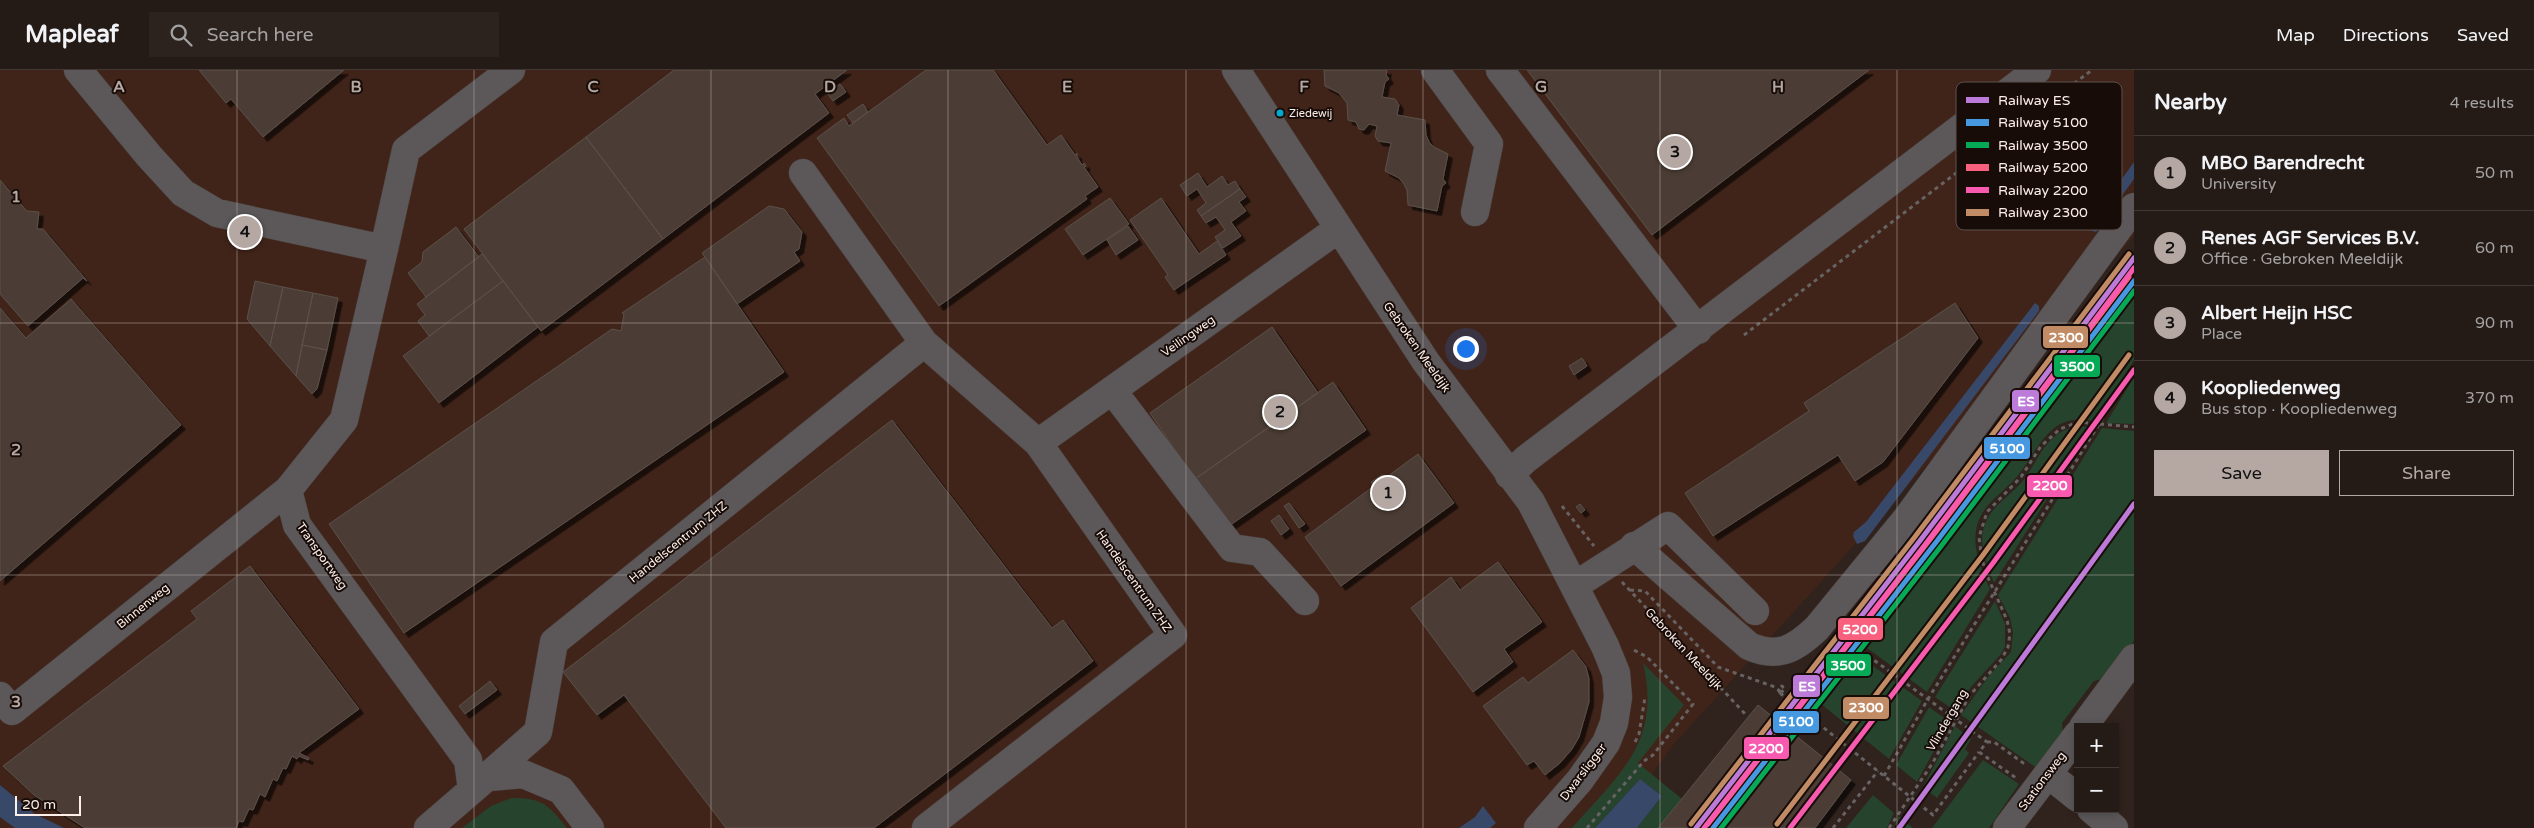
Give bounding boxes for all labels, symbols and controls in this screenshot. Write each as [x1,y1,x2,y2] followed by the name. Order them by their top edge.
[149,12,499,57] search box
[25,20,119,49] text: Mapleaf
[167,21,195,49] icon: search
[207,24,314,46] text: Search here
[2276,24,2315,46] text: Map
[2343,24,2429,46] text: Directions
[2457,24,2509,46] text: Saved
[113,77,125,97] text: A
[350,77,362,97] text: B
[587,77,599,97] text: C
[824,77,836,97] text: D
[1062,77,1072,97] text: E
[1299,77,1309,97] text: F
[1535,77,1547,97] text: G
[1772,77,1784,97] text: H
[1956,82,2122,230] legend
[2154,90,2227,115] text: Nearby
[1998,92,2071,109] text: Railway ES
[2450,93,2514,113] text: 4 results
[1289,107,1333,120] place label: Ziedewij
[1275,108,1285,118] marker: Ziedewij
[1998,114,2088,131] text: Railway 5100
[1659,133,1691,171] pin: 3
[1998,137,2088,154] text: Railway 3500
[2201,152,2365,174] text: MBO Barendrecht
[1998,159,2088,176] text: Railway 5200
[2165,163,2175,183] text: 1
[2475,163,2514,183] text: 50 m
[2201,174,2276,194] text: University
[1998,182,2088,199] text: Railway 2200
[11,187,21,207] text: 1
[1998,204,2088,221] text: Railway 2300
[229,213,261,251] pin: 4
[2201,227,2420,249] text: Renes AGF Services B.V.
[2165,238,2175,258] text: 2
[2475,238,2514,258] text: 60 m
[2201,249,2403,269] text: Office · Gebroken Meeldijk
[1381,299,1454,395] street label: Gebroken Meeldijk
[2201,302,2352,324] text: Albert Heijn HSC
[1159,312,1217,360] street label: Veilingweg
[2165,313,2175,333] text: 3
[2475,313,2514,333] text: 90 m
[2201,324,2242,344] text: Place
[2042,325,2089,349] line badge: 2300
[2048,329,2084,346] text: 2300
[1453,336,1479,362] your location
[2053,354,2101,378] line badge: 3500
[2059,358,2095,375] text: 3500
[2201,377,2341,399] text: Koopliedenweg
[2165,388,2175,408] text: 4
[2465,388,2514,408] text: 370 m
[2011,389,2040,413] line badge: ES
[1264,393,1296,431] pin: 2
[2017,393,2035,410] text: ES
[2201,399,2397,419] text: Bus stop · Koopliedenweg
[1983,436,2031,460] line badge: 5100
[11,440,21,460] text: 2
[1989,440,2025,457] text: 5100
[2154,450,2329,496] button: Save
[2339,450,2514,496] button: Share
[1372,474,1404,512] pin: 1
[2026,474,2073,498] line badge: 2200
[2032,477,2068,494] text: 2200
[626,498,730,586] street label: Handelscentrum ZHZ
[294,520,350,592] street label: Transportweg
[1093,527,1175,635] street label: Handelscentrum ZHZ
[114,581,172,631] street label: Binnenweg
[1642,605,1726,693] street label: Gebroken Meeldijk
[1837,617,1884,641] line badge: 5200
[1842,621,1878,638] text: 5200
[1825,653,1872,677] line badge: 3500
[1830,657,1866,674] text: 3500
[1792,674,1821,698] line badge: ES
[1798,678,1816,695] text: ES
[1924,686,1970,754] street label: Vlindergang
[11,692,21,712] text: 3
[1842,696,1890,720] line badge: 2300
[1848,699,1884,716] text: 2300
[1772,710,1820,734] line badge: 5100
[1778,713,1814,730] text: 5100
[2074,723,2119,813] map controls
[2074,723,2119,768] button: +
[1743,736,1790,760] line badge: 2200
[1557,740,1609,803] street label: Dwarsligger
[1748,740,1784,757] text: 2200
[2015,749,2069,813] street label: Stationsweg
[2074,768,2119,813] button: −
[15,793,81,816] scale bar
[22,796,56,813] text: 20 m

